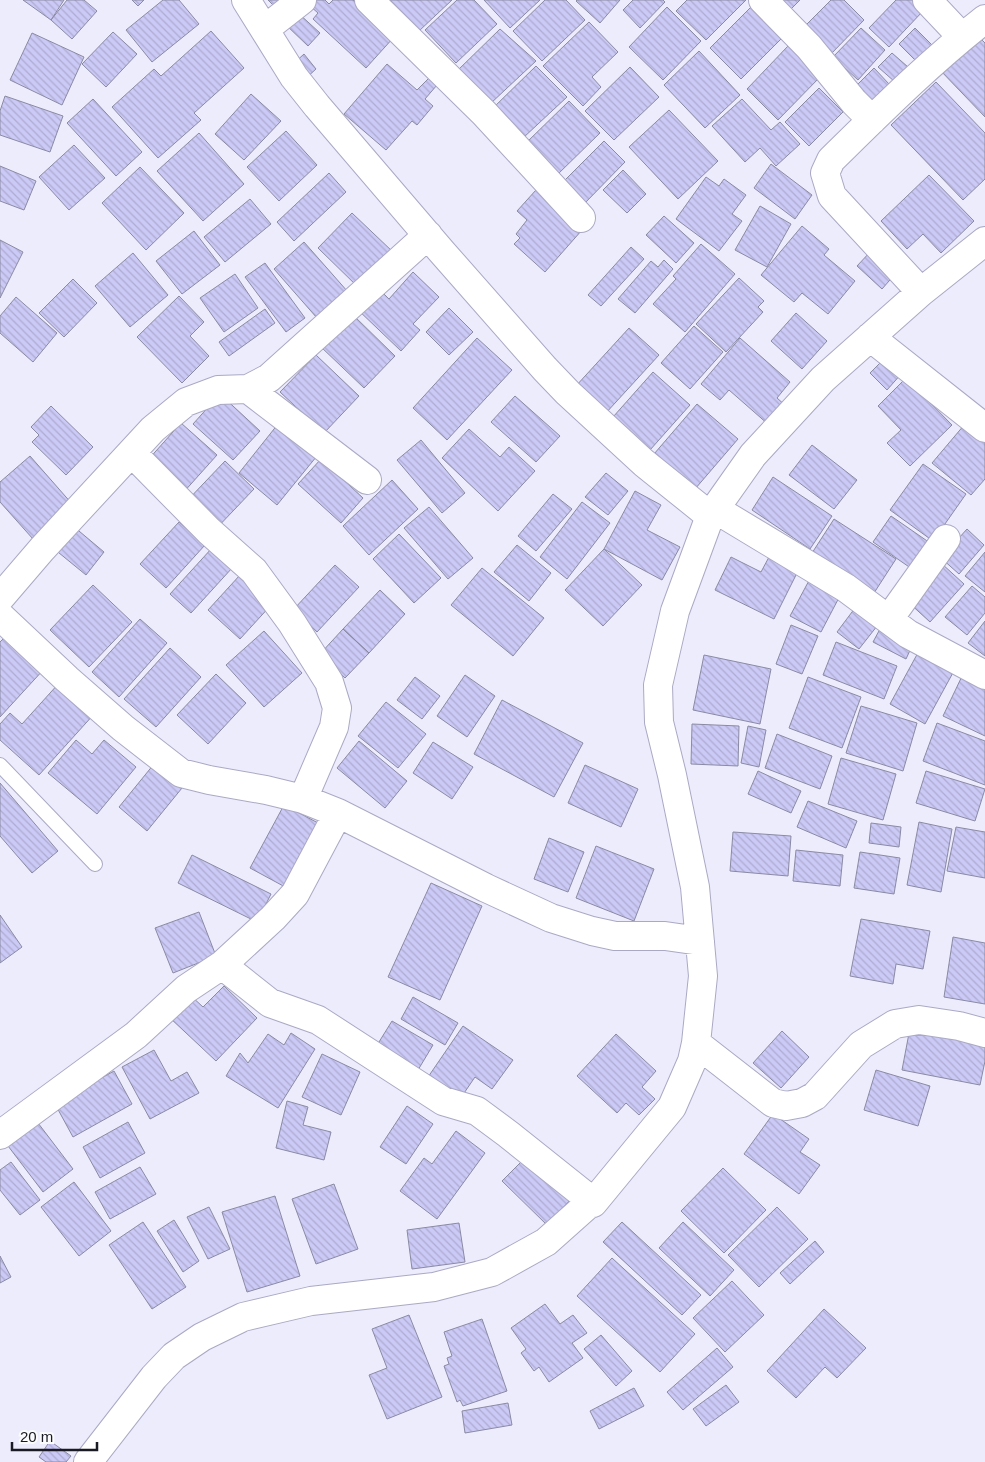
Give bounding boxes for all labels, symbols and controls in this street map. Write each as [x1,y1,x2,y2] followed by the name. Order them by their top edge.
[12,1420,98,1452] scale bar
[20,1428,53,1445] text: 20 m

